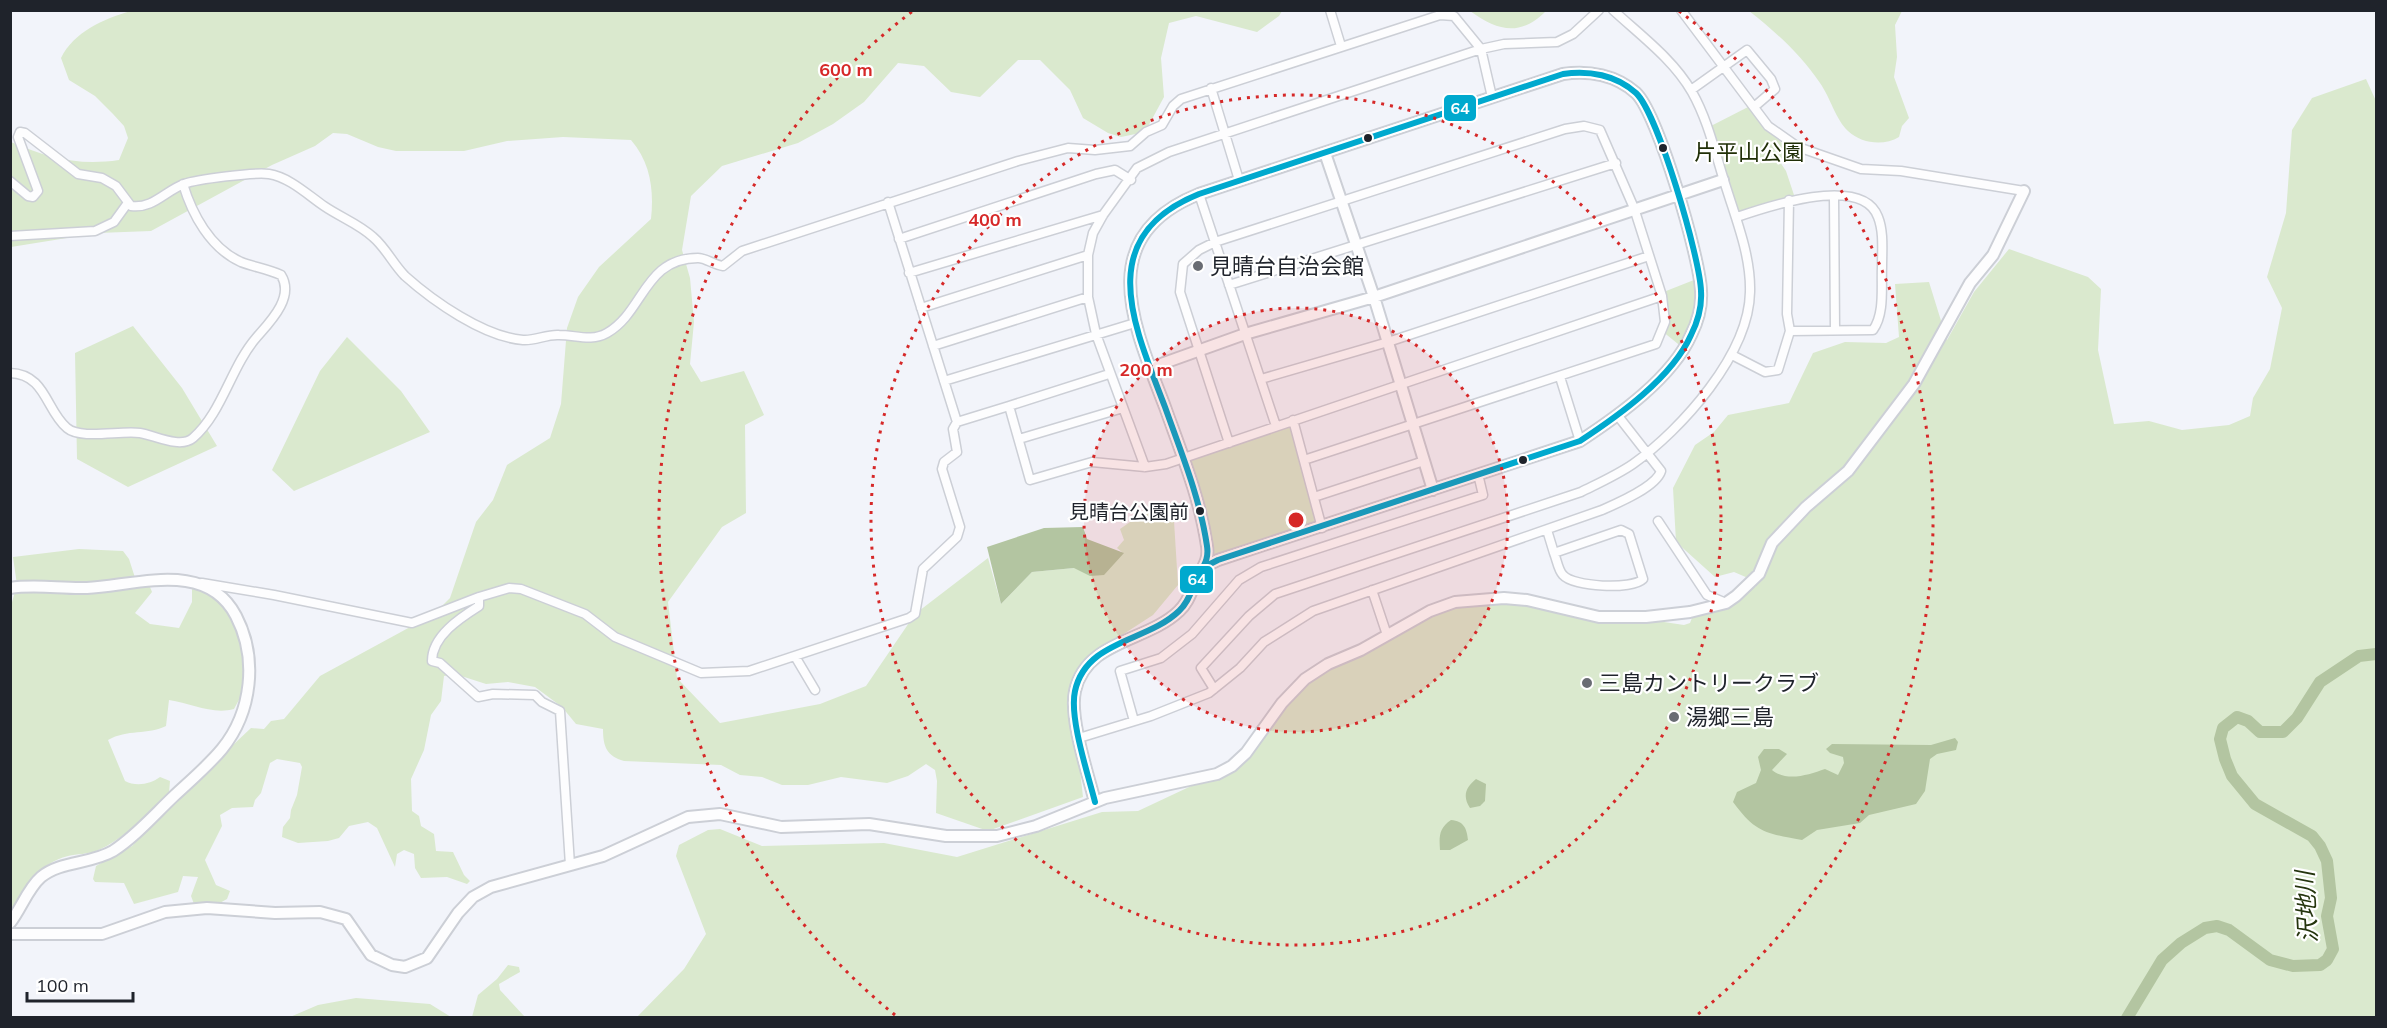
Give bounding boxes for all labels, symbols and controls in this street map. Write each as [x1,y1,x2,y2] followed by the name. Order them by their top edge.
[819,58,873,81] text: 600 m
[1443,94,1477,122] line badge: 64
[1450,98,1470,118] text: 64
[1362,132,1374,144] unlabelled marker
[1694,138,1804,166] park label: 片平山公園
[1657,142,1669,154] unlabelled marker
[968,208,1022,231] text: 400 m
[1210,252,1364,280] place label: 見晴台自治会館
[1191,259,1205,273] marker: 見晴台自治会館
[1119,358,1173,381] text: 200 m
[1517,454,1529,466] unlabelled marker
[1069,499,1189,524] place label: 見晴台公園前
[1194,505,1206,517] marker: 見晴台公園前
[1286,510,1306,530] centre of rings
[1179,565,1214,594] line badge: 64
[1187,569,1207,589] text: 64
[1599,669,1819,697] place label: 三島カントリークラブ
[1580,676,1594,690] marker: 三島カントリークラブ
[1686,703,1774,731] place label: 湯郷三島
[1667,710,1681,724] marker: 湯郷三島
[2289,867,2323,944] water label: 沢地川
[27,965,134,1003] scale bar
[36,974,89,997] text: 100 m

